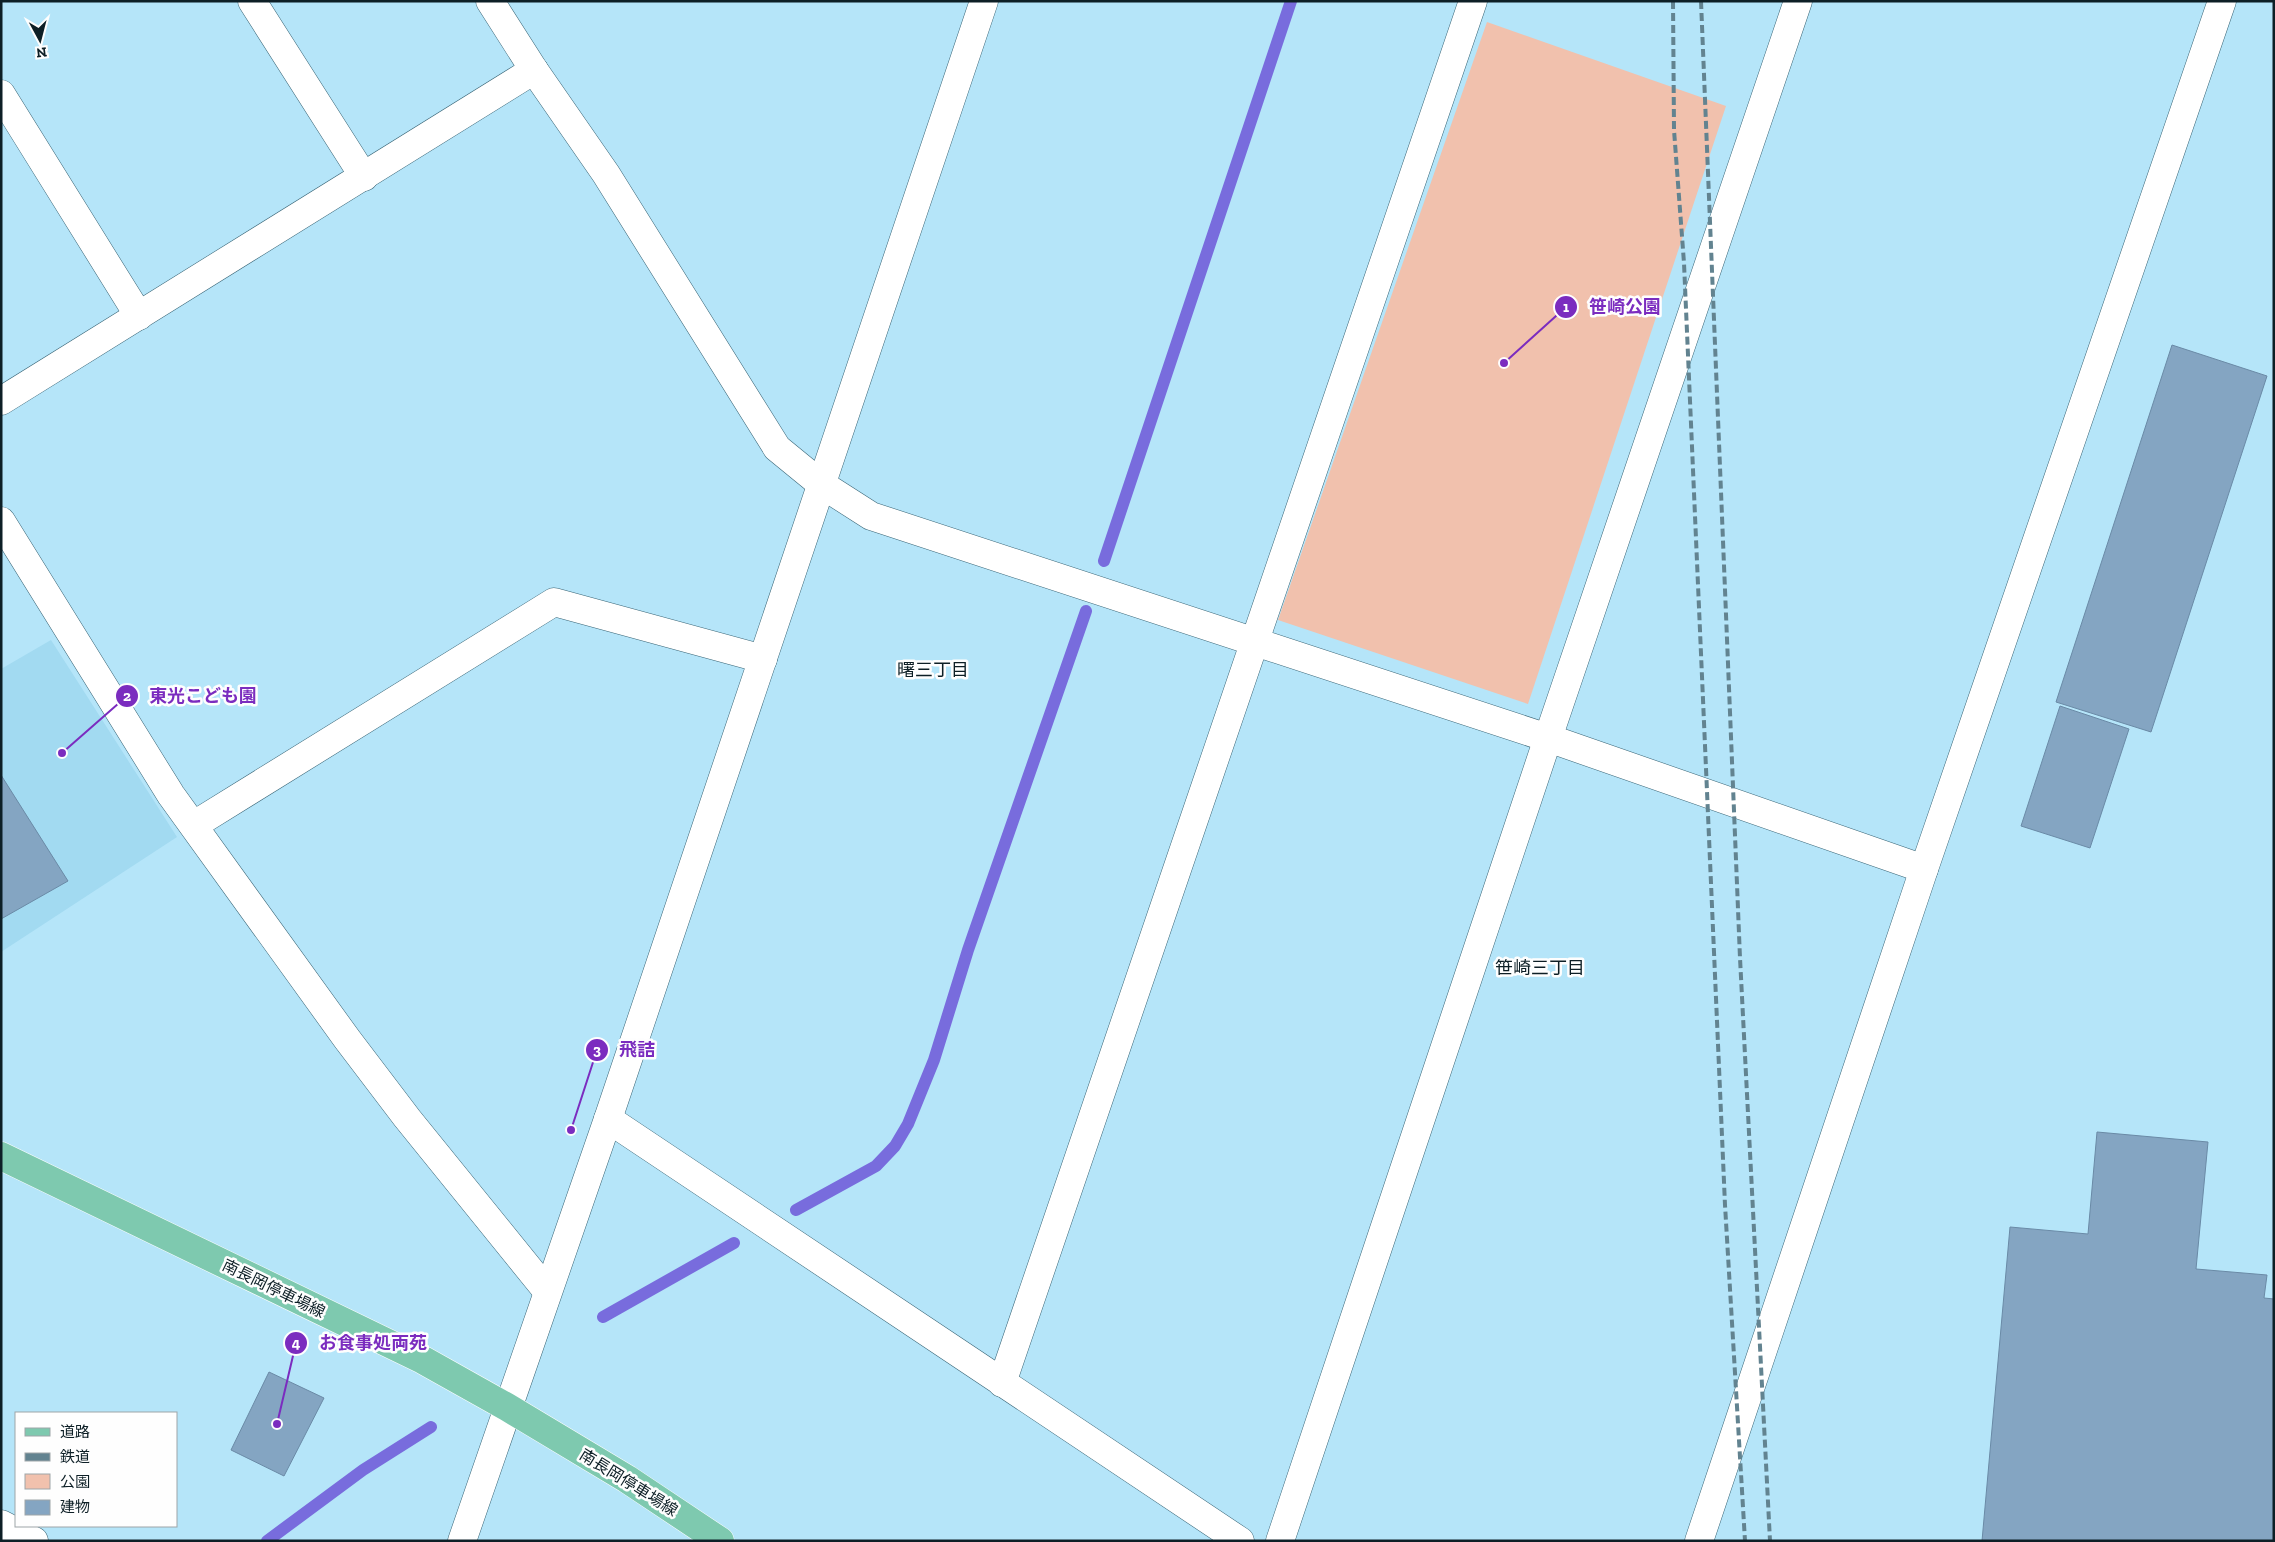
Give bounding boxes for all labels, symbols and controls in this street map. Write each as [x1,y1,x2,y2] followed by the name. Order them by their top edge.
[15,15,65,65] north arrow
[35,43,48,62] text: N
[1554,291,1671,324] callout: 笹崎公園
[1589,296,1661,318] text: 笹崎公園
[1563,298,1569,316] text: 1
[897,659,969,681] district label: 曙三丁目
[114,680,267,713] callout: 東光こども園
[149,685,257,707] text: 東光こども園
[123,687,131,705] text: 2
[1495,957,1585,979] district label: 笹崎三丁目
[584,1033,665,1066] callout: 飛詰
[619,1039,655,1061] text: 飛詰
[593,1041,601,1059] text: 3
[219,1255,328,1322] street label: 南長岡停車場線
[284,1326,437,1359] callout: お食事処両苑
[319,1332,427,1354] text: お食事処両苑
[292,1334,301,1352] text: 4
[15,1412,178,1527] legend
[60,1423,90,1441] text: 道路
[576,1445,681,1520] street label: 南長岡停車場線
[60,1448,90,1466] text: 鉄道
[60,1473,90,1491] text: 公園
[60,1498,90,1516] text: 建物

